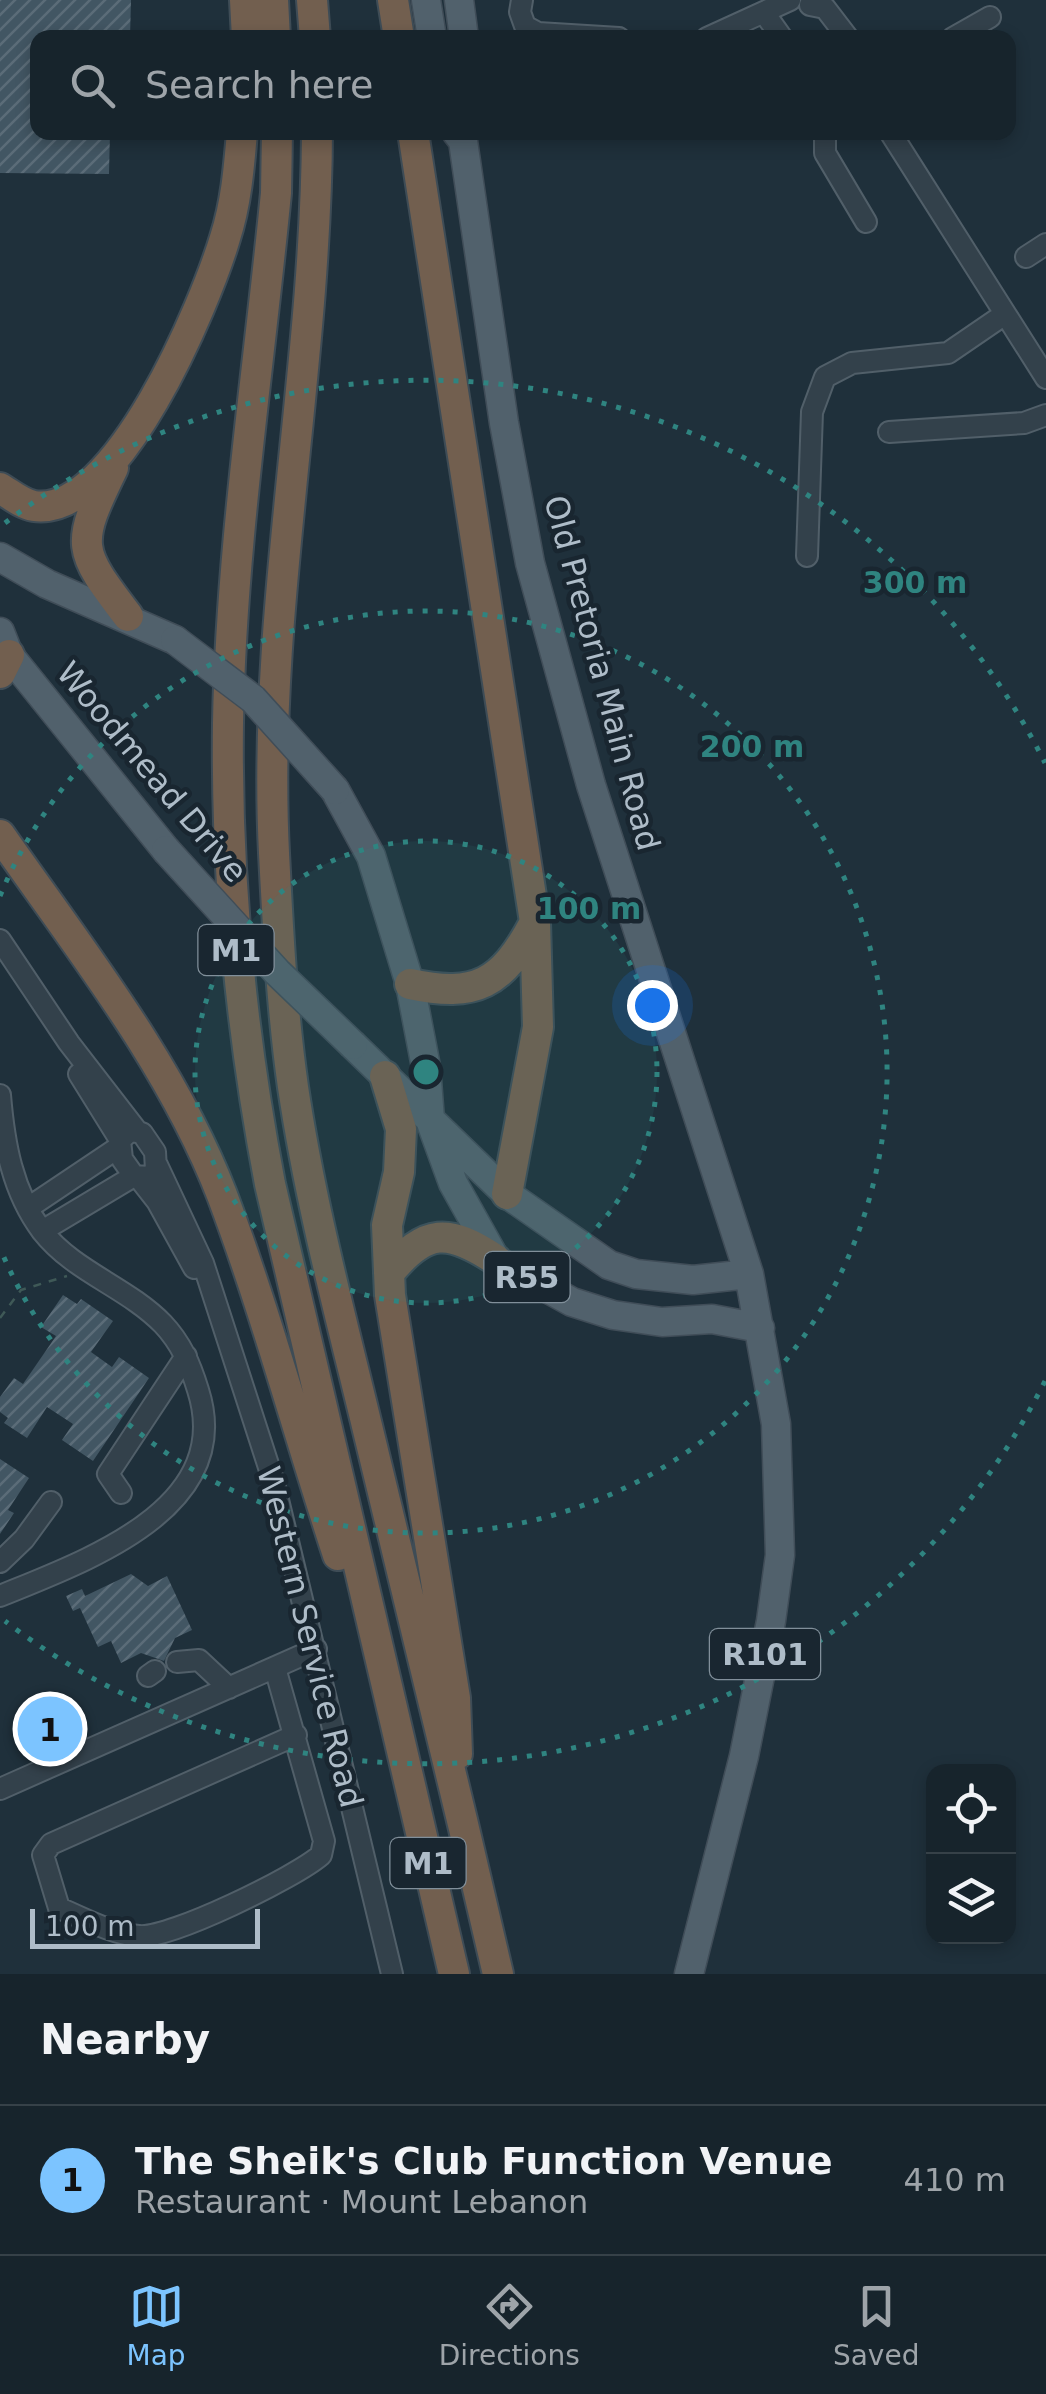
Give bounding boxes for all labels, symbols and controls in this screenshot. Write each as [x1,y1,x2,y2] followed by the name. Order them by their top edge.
[30,30,1016,140] search box
[65,58,120,113] icon: search
[145,63,373,107] text: Search here
[536,491,668,855] street label: Old Pretoria Main Road
[863,565,967,600] text: 300 m
[49,654,255,890] street label: Woodmead Drive
[700,729,804,764] text: 200 m
[537,891,641,926] text: 100 m
[198,925,274,975] road number: M1
[627,980,678,1031] your location
[408,1054,444,1090] centre of rings
[484,1252,570,1302] road number: R55
[249,1463,371,1811] street label: Western Service Road
[710,1629,820,1679] road number: R101
[18,1692,82,1766] pin: 1
[926,1764,1016,1944] map controls
[926,1764,1016,1854] button: locate
[390,1838,466,1888] road number: M1
[926,1854,1016,1944] button: layers
[30,1904,260,1948] scale bar
[45,1910,135,1943] text: 100 m
[40,2015,210,2064] text: Nearby
[135,2139,833,2183] text: The Sheik's Club Function Venue
[61,2161,84,2199] text: 1
[904,2161,1006,2199] text: 410 m
[135,2183,588,2221] text: Restaurant · Mount Lebanon
[127,2279,186,2372] tab: Map
[439,2279,580,2372] tab: Directions
[833,2279,919,2372] tab: Saved

